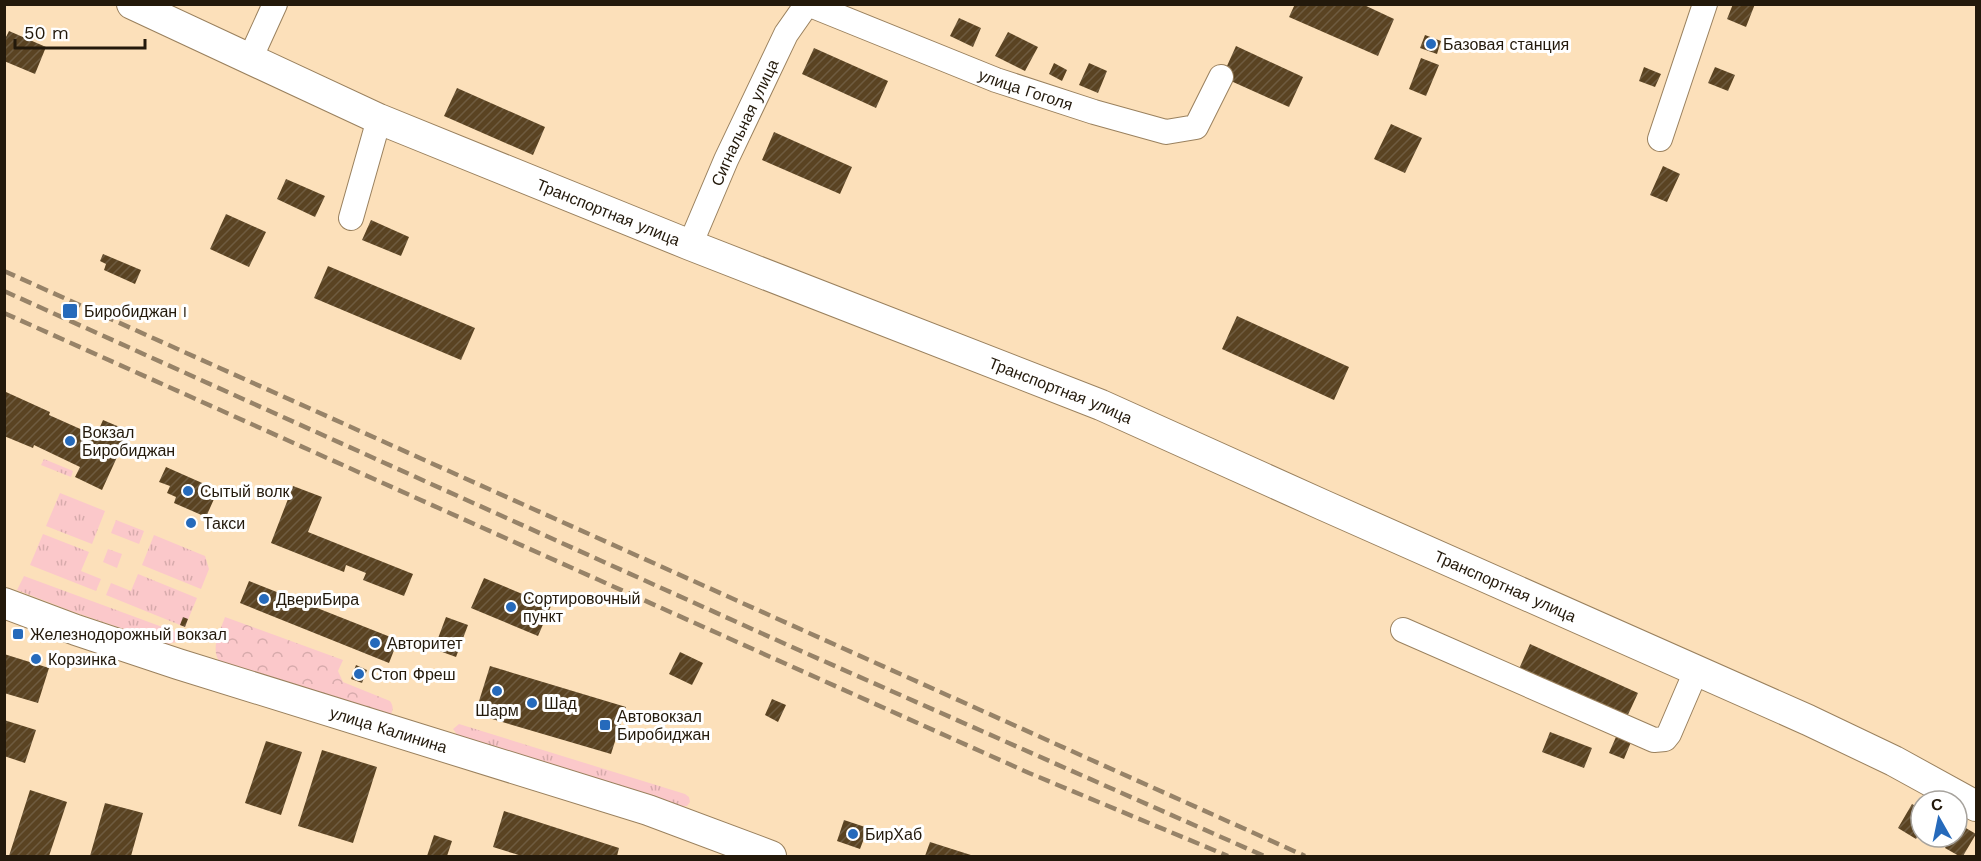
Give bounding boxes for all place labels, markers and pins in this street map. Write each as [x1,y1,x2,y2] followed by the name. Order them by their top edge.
[1443,35,1569,54] place label: Базовая станция
[1424,37,1438,51] marker: Базовая станция
[61,302,79,320] marker: Биробиджан I
[84,302,187,321] place label: Биробиджан I
[82,423,175,460] place label: Вокзал Биробиджан
[63,434,77,448] marker: Вокзал Биробиджан
[200,482,290,501] place label: Сытый волк
[181,484,195,498] marker: Сытый волк
[203,514,245,533] place label: Такси
[184,516,198,530] marker: Такси
[523,589,641,626] place label: Сортировочный пункт
[276,590,359,609] place label: ДвериБира
[257,592,271,606] marker: ДвериБира
[504,600,518,614] marker: Сортировочный пункт
[30,625,227,644] place label: Железнодорожный вокзал
[11,627,25,641] marker: Железнодорожный вокзал
[387,634,463,653] place label: Авторитет
[368,636,382,650] marker: Авторитет
[48,650,116,669] place label: Корзинка
[29,652,43,666] marker: Корзинка
[371,665,456,684] place label: Стоп Фреш
[352,667,366,681] marker: Стоп Фреш
[490,684,504,698] marker: Шарм
[544,694,578,713] place label: Шад
[525,696,539,710] marker: Шад
[475,701,519,720] place label: Шарм
[617,707,710,744] place label: Автовокзал Биробиджан
[598,718,612,732] marker: Автовокзал Биробиджан
[865,825,922,844] place label: БирХаб
[846,827,860,841] marker: БирХаб

